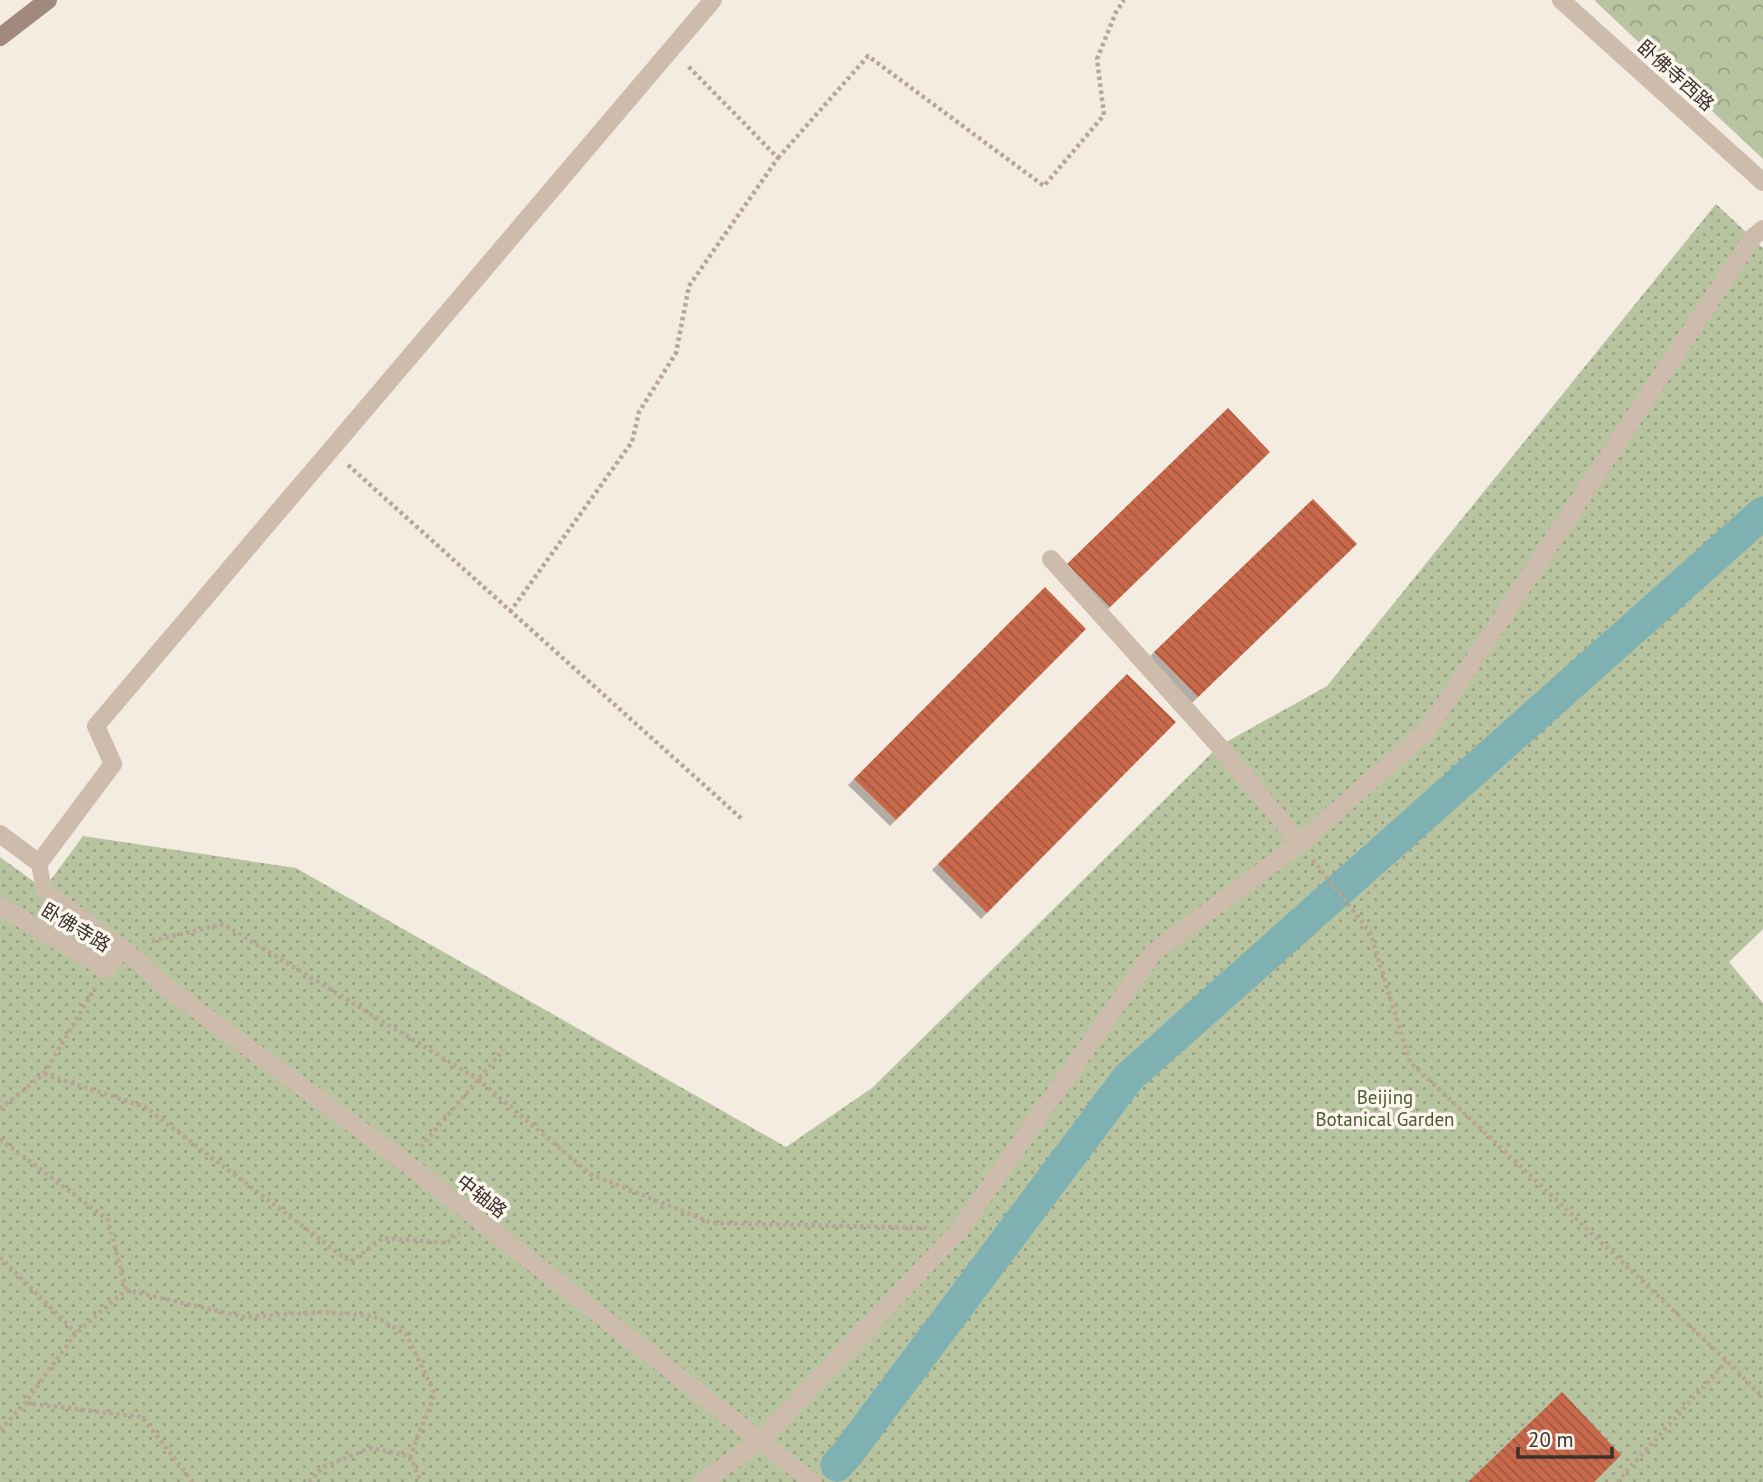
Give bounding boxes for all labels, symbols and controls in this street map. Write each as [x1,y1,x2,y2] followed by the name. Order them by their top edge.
[1633,34,1719,116] street label: 卧佛寺西路
[37,897,115,957] street label: 卧佛寺路
[1315,1085,1455,1131] park label: Beijing Botanical Garden
[452,1169,512,1223] street label: 中轴路
[1518,1416,1612,1460] scale bar
[1528,1426,1574,1453] text: 20 m

